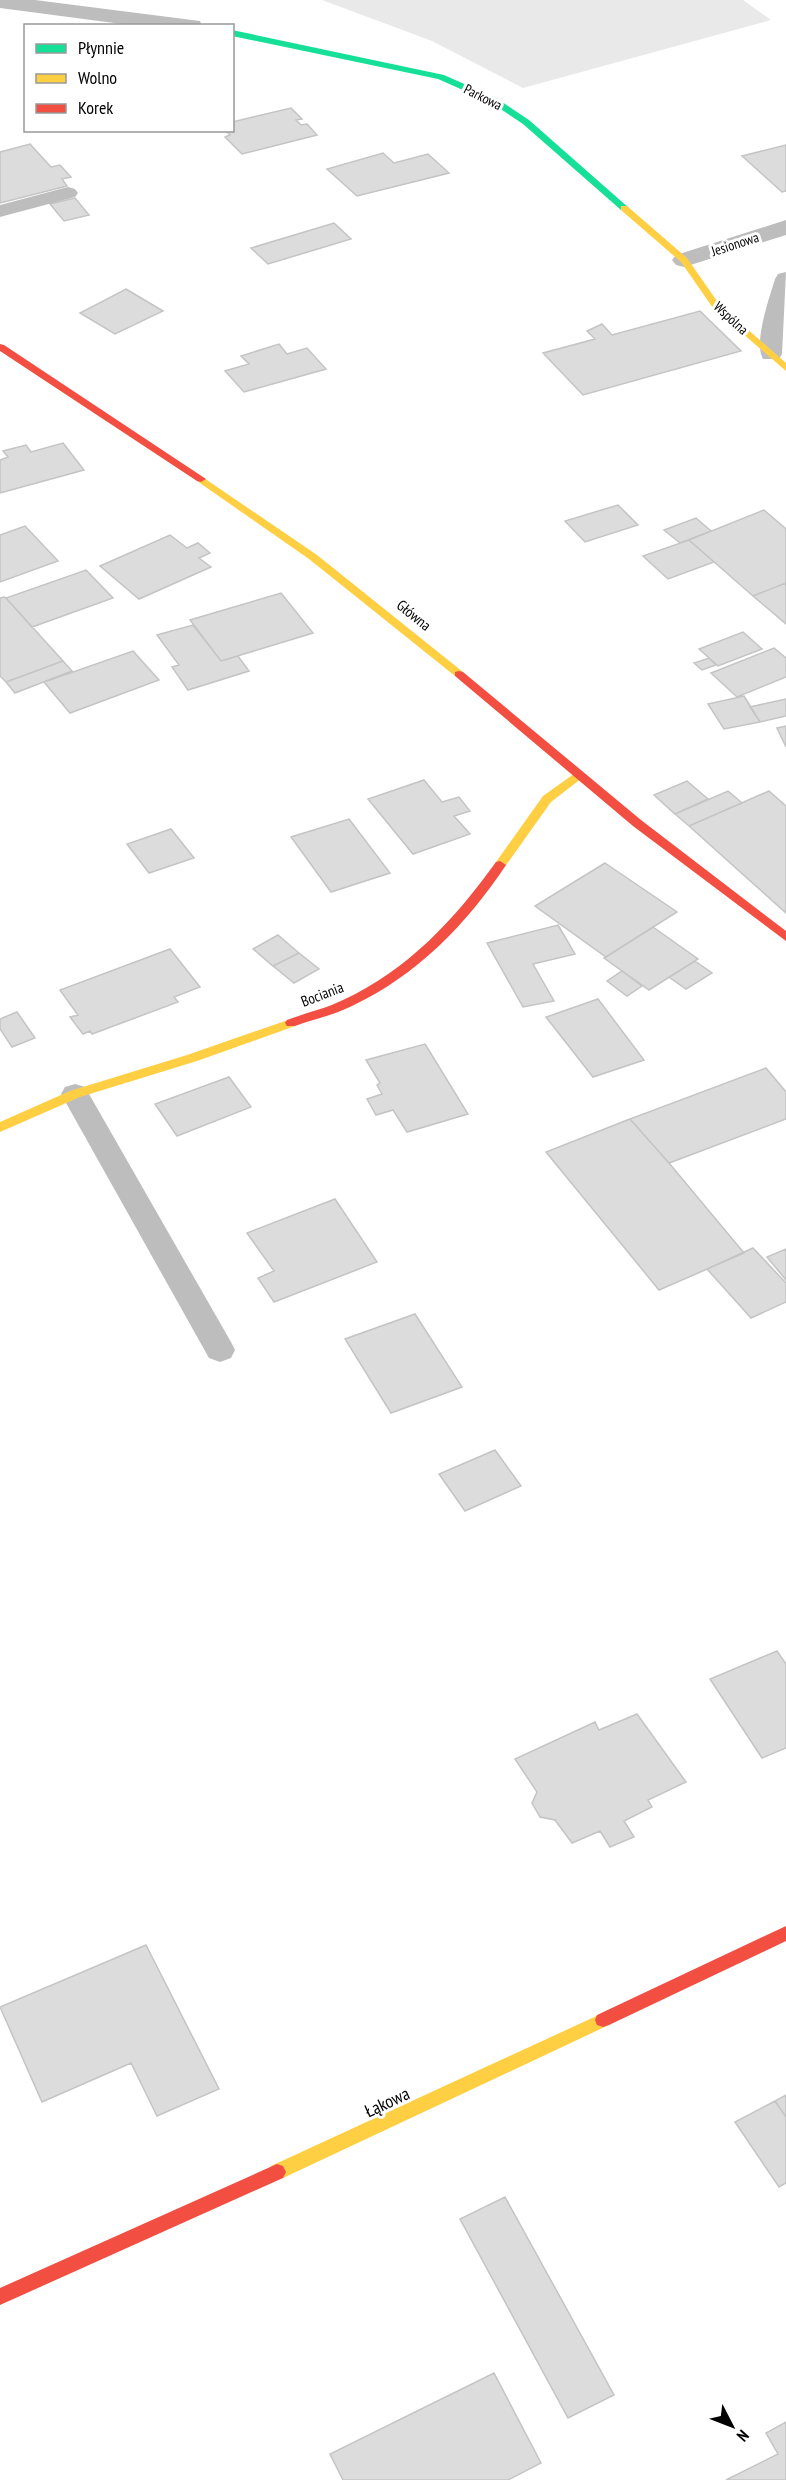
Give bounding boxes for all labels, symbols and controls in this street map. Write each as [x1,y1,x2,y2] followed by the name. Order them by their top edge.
[24,24,234,132] legend
[78,36,124,59] text: Płynnie
[78,66,117,89] text: Wolno
[461,80,505,114] street label: Parkowa
[78,96,113,119] text: Korek
[708,228,761,260] street label: Jesionowa
[710,298,752,338] street label: Wspólna
[393,595,435,635] street label: Główna
[298,977,346,1011] street label: Bociania
[361,2082,413,2122] street label: Łąkowa
[702,2396,762,2456] north arrow
[733,2426,753,2446] text: N

